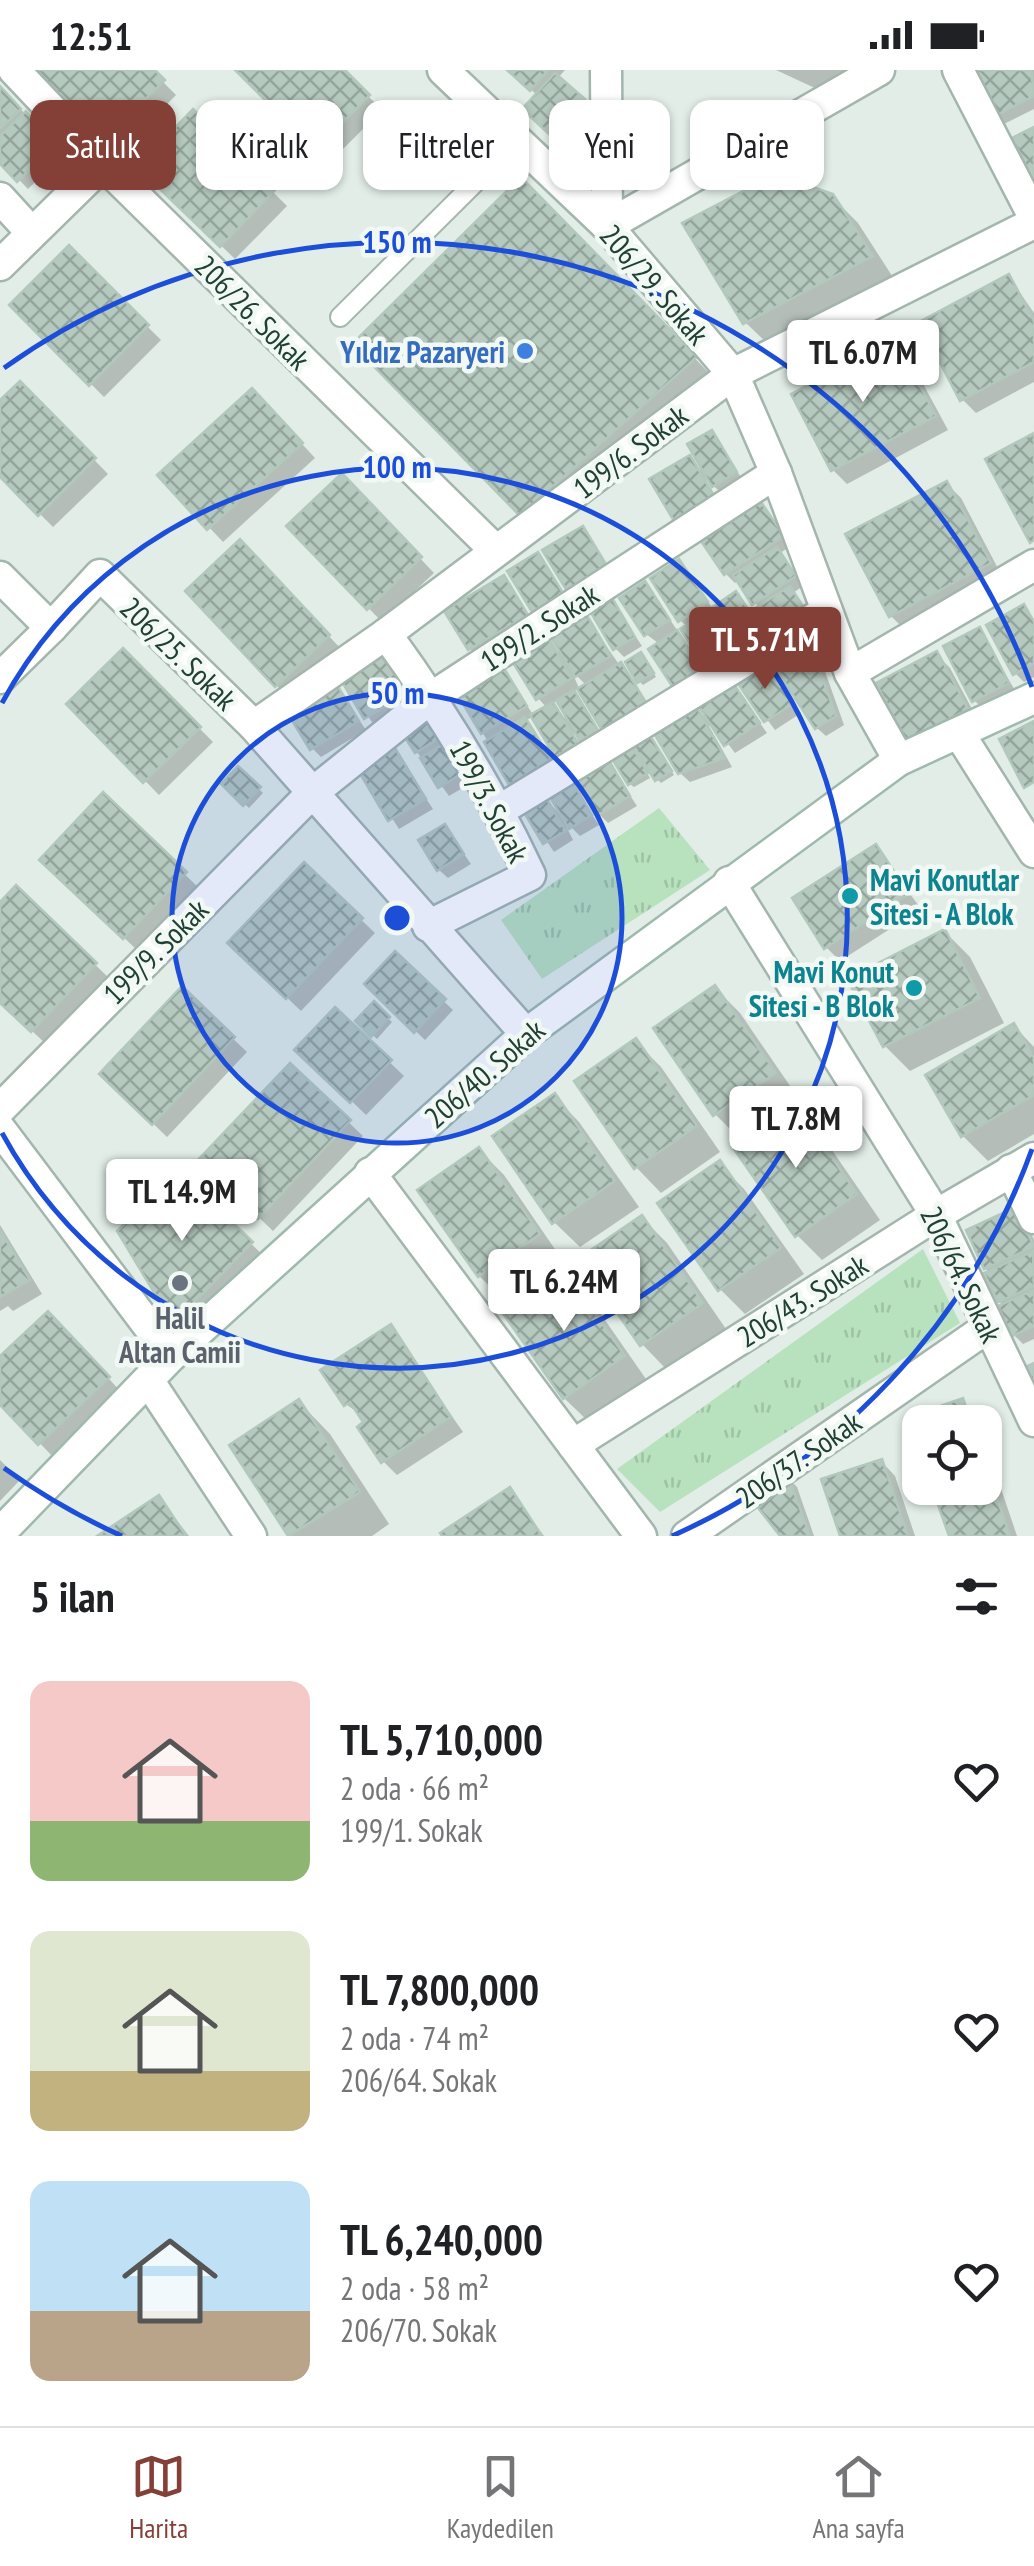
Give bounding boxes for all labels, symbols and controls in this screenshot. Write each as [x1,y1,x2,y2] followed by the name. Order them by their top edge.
[50,11,132,60] text: 12:51
[30,100,176,190] chip: Satılık
[196,100,343,190] chip: Kiralık
[363,100,529,190] chip: Filtreler
[549,100,670,190] chip: Yeni
[690,100,824,190] chip: Daire
[592,216,718,353] street label: 206/29. Sokak
[362,222,432,261] text: 150 m
[187,246,319,378] street label: 206/26. Sokak
[760,320,966,405] pin: TL 6.07M
[809,331,917,373] text: TL 6.07M
[339,332,505,371] place label: Yıldız Pazaryeri
[514,340,536,362] marker: Yıldız Pazaryeri
[565,395,695,507] street label: 199/6. Sokak
[362,447,432,486] text: 100 m
[472,574,606,680] street label: 199/2. Sokak
[113,588,246,718] street label: 206/25. Sokak
[662,607,868,692] pin: TL 5.71M
[711,618,819,660] text: TL 5.71M
[370,673,424,712] text: 50 m
[441,733,539,869] street label: 199/3. Sokak
[870,860,1019,933] place label: Mavi Konutlar Sitesi - A Blok
[839,885,861,907] marker: Mavi Konutlar Sitesi - A Blok
[94,890,216,1012] street label: 199/9. Sokak
[379,900,415,936] centre of rings
[749,952,895,1025] place label: Mavi Konut Sitesi - B Blok
[903,977,925,999] marker: Mavi Konut Sitesi - B Blok
[416,1010,553,1136] street label: 206/40. Sokak
[704,1086,888,1171] pin: TL 7.8M
[751,1097,841,1139] text: TL 7.8M
[79,1159,285,1244] pin: TL 14.9M
[128,1170,236,1212] text: TL 14.9M
[912,1199,1012,1349] street label: 206/64. Sokak
[729,1244,875,1356] street label: 206/43. Sokak
[461,1249,667,1334] pin: TL 6.24M
[510,1260,618,1302] text: TL 6.24M
[169,1272,191,1294] marker: Halil Altan Camii
[118,1298,241,1371] place label: Halil Altan Camii
[728,1401,869,1516] street label: 206/37. Sokak
[902,1405,1002,1505] map controls
[902,1405,1002,1505] button: locate
[30,1569,115,1624] text: 5 ilan
[949,1569,1004,1624] icon: filters
[340,1712,543,1767] text: TL 5,710,000
[110,1721,230,1841] icon: home
[949,1754,1004,1809] icon: heart
[340,1767,489,1809] text: 2 oda · 66 m²
[340,1809,483,1851] text: 199/1. Sokak
[340,1962,539,2017] text: TL 7,800,000
[110,1971,230,2091] icon: home
[949,2004,1004,2059] icon: heart
[340,2017,489,2059] text: 2 oda · 74 m²
[340,2059,497,2101] text: 206/64. Sokak
[340,2212,543,2267] text: TL 6,240,000
[110,2221,230,2341] icon: home
[949,2254,1004,2309] icon: heart
[340,2267,489,2309] text: 2 oda · 58 m²
[340,2309,497,2351] text: 206/70. Sokak
[129,2449,188,2546] tab: Harita
[447,2449,554,2546] tab: Kaydedilen
[812,2449,905,2546] tab: Ana sayfa

